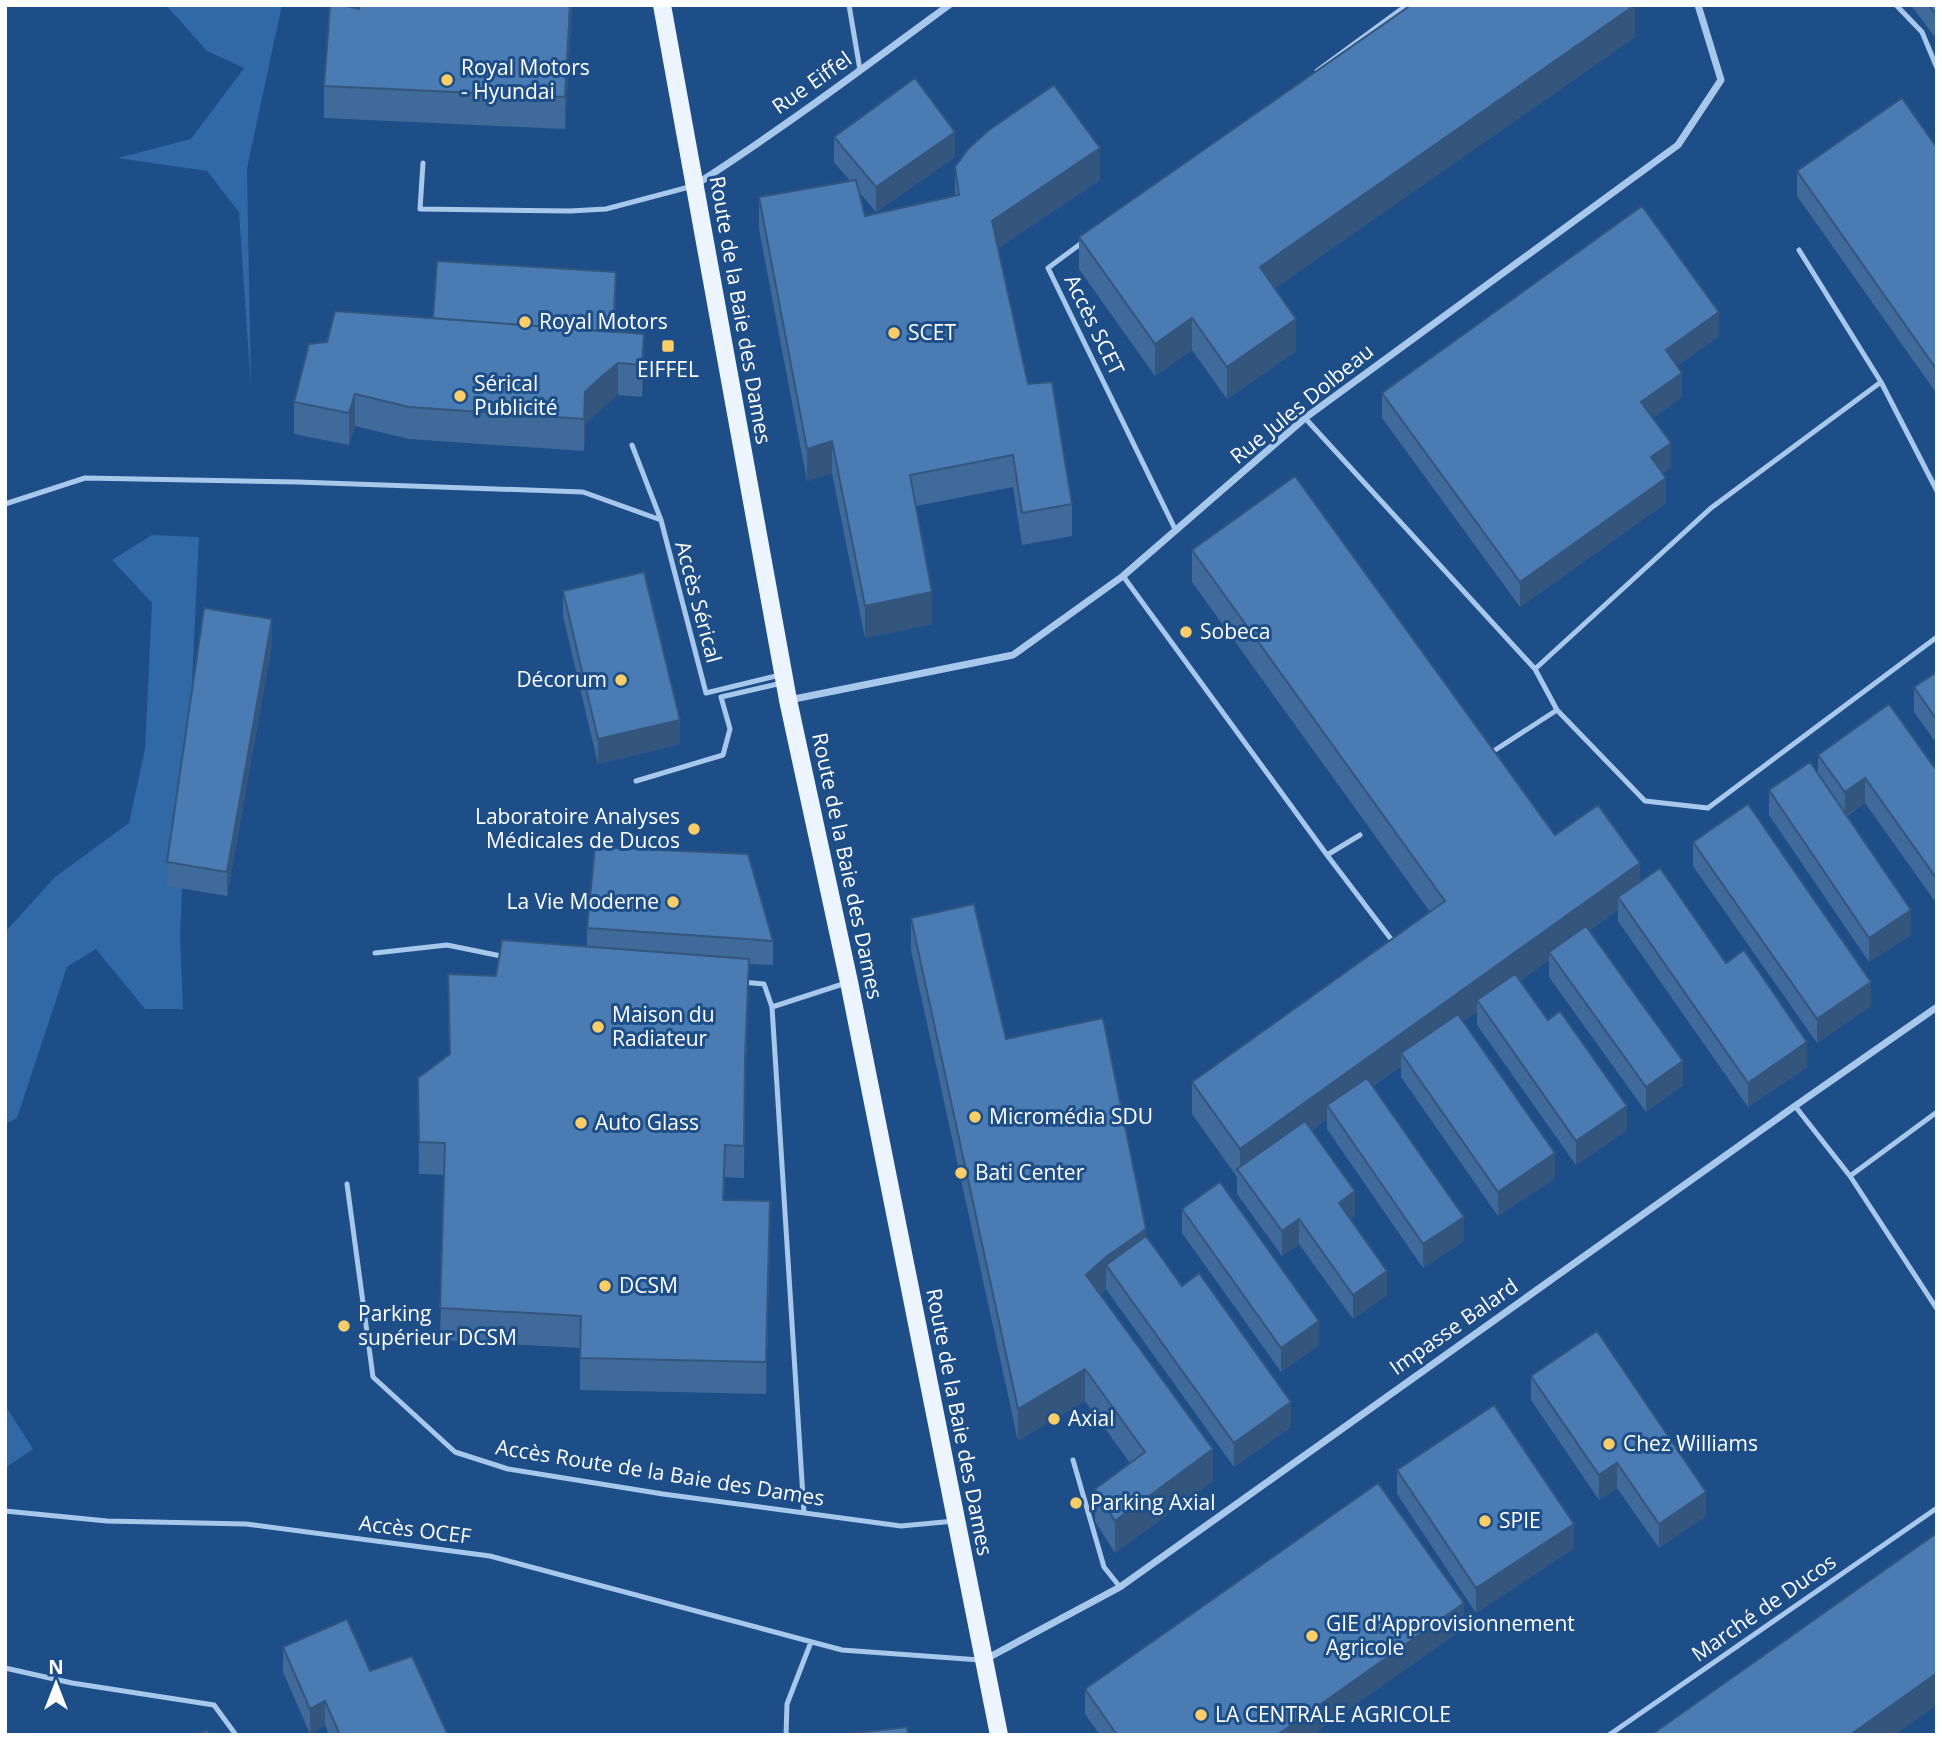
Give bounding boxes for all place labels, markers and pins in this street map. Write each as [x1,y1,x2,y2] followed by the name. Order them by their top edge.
[461,53,590,105] place label: Royal Motors - Hyundai
[439,72,455,88] marker: Royal Motors - Hyundai
[539,307,668,335] place label: Royal Motors
[517,314,533,330] marker: Royal Motors
[908,318,956,346] place label: SCET
[886,325,902,341] marker: SCET
[660,338,676,354] marker: EIFFEL
[637,355,699,383] place label: EIFFEL
[474,369,558,421] place label: Sérical Publicité
[452,388,468,404] marker: Sérical Publicité
[1200,617,1271,645] place label: Sobeca
[1178,624,1194,640] marker: Sobeca
[516,665,607,693] place label: Décorum
[613,672,629,688] marker: Décorum
[475,802,680,854] place label: Laboratoire Analyses Médicales de Ducos
[686,821,702,837] marker: Laboratoire Analyses Médicales de Ducos
[506,887,659,915] place label: La Vie Moderne
[665,894,681,910] marker: La Vie Moderne
[612,1000,715,1052] place label: Maison du Radiateur
[590,1019,606,1035] marker: Maison du Radiateur
[989,1102,1153,1130] place label: Micromédia SDU
[595,1108,699,1136] place label: Auto Glass
[967,1109,983,1125] marker: Micromédia SDU
[573,1115,589,1131] marker: Auto Glass
[975,1158,1085,1186] place label: Bati Center
[953,1165,969,1181] marker: Bati Center
[619,1271,678,1299] place label: DCSM
[597,1278,613,1294] marker: DCSM
[358,1299,517,1351] place label: Parking supérieur DCSM
[336,1318,352,1334] marker: Parking supérieur DCSM
[1068,1404,1115,1432] place label: Axial
[1046,1411,1062,1427] marker: Axial
[1623,1429,1758,1457] place label: Chez Williams
[1601,1436,1617,1452] marker: Chez Williams
[1090,1488,1216,1516] place label: Parking Axial
[1068,1495,1084,1511] marker: Parking Axial
[1499,1506,1541,1534] place label: SPIE
[1477,1513,1493,1529] marker: SPIE
[1326,1609,1575,1661] place label: GIE d'Approvisionnement Agricole
[1304,1628,1320,1644] marker: GIE d'Approvisionnement Agricole
[1215,1700,1451,1728] place label: LA CENTRALE AGRICOLE
[1193,1707,1209,1723] marker: LA CENTRALE AGRICOLE

